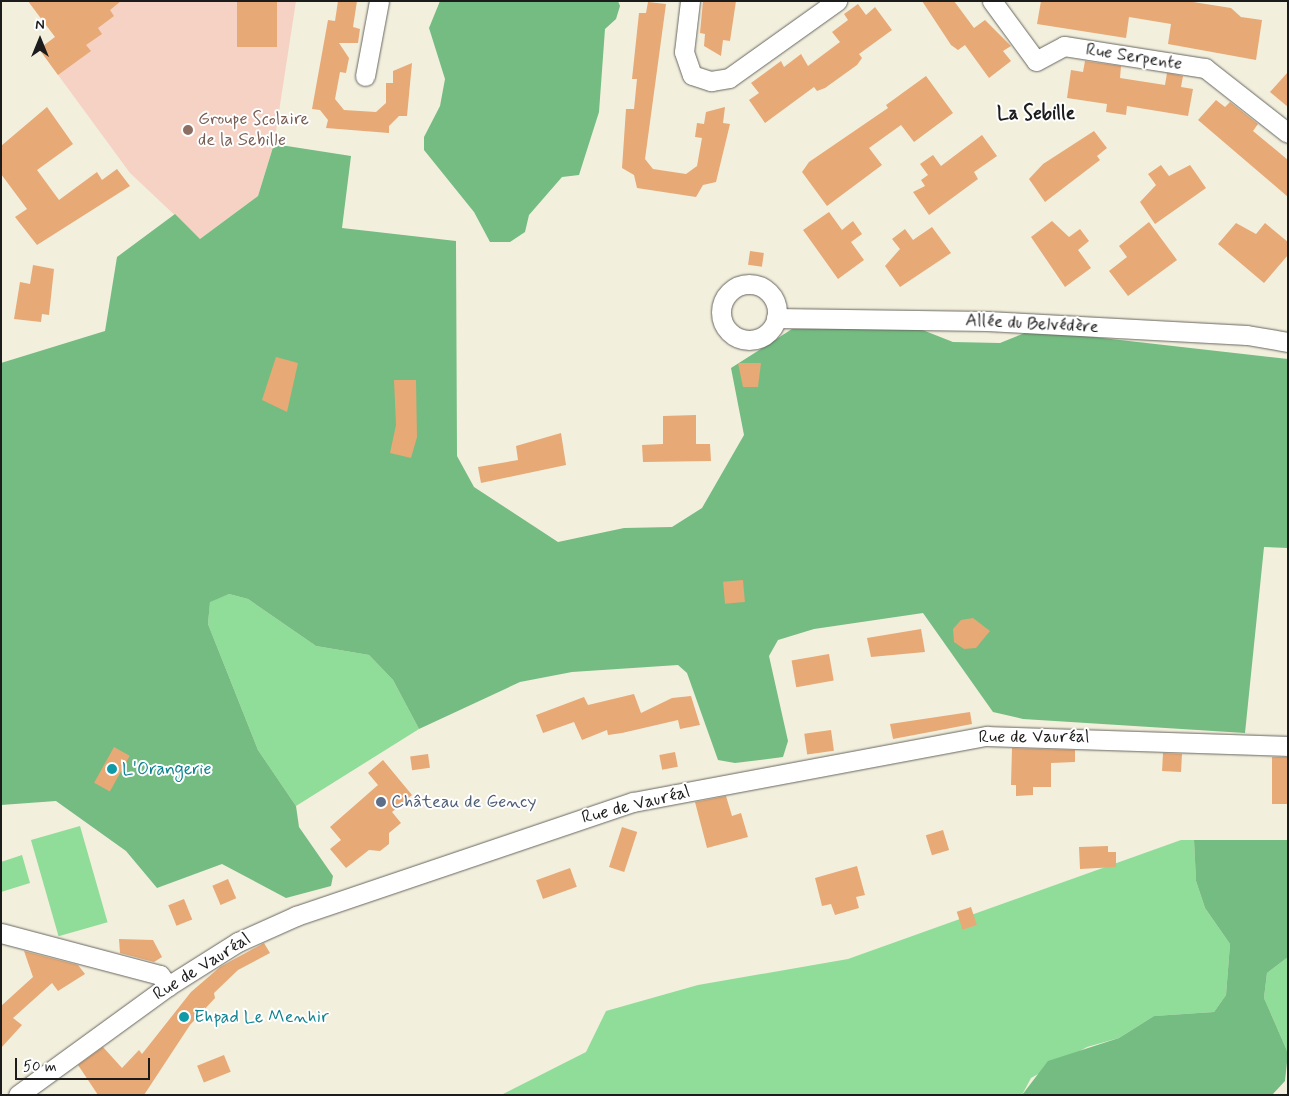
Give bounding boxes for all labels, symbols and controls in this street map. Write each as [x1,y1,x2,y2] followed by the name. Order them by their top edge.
[15,15,65,65] north arrow
[35,16,45,34] text: N
[1084,39,1184,75] street label: Rue Serpente
[996,103,1076,125] district label: La Sebille
[198,109,311,152] place label: Groupe Scolaire de la Sebille
[182,124,194,136] marker: Groupe Scolaire de la Sebille
[964,310,1100,338] street label: Allée du Belvédère
[979,726,1089,748] street label: Rue de Vauréal
[122,758,211,780] place label: L'Orangerie
[106,763,118,775] marker: L'Orangerie
[580,781,692,829] street label: Rue de Vauréal
[391,791,533,813] place label: Château de Gency
[375,796,387,808] marker: Château de Gency
[150,929,254,1005] street label: Rue de Vauréal
[194,1006,324,1028] place label: Ehpad Le Menhir
[178,1011,190,1023] marker: Ehpad Le Menhir
[18,1048,152,1080] scale bar
[23,1057,57,1077] text: 50 m

